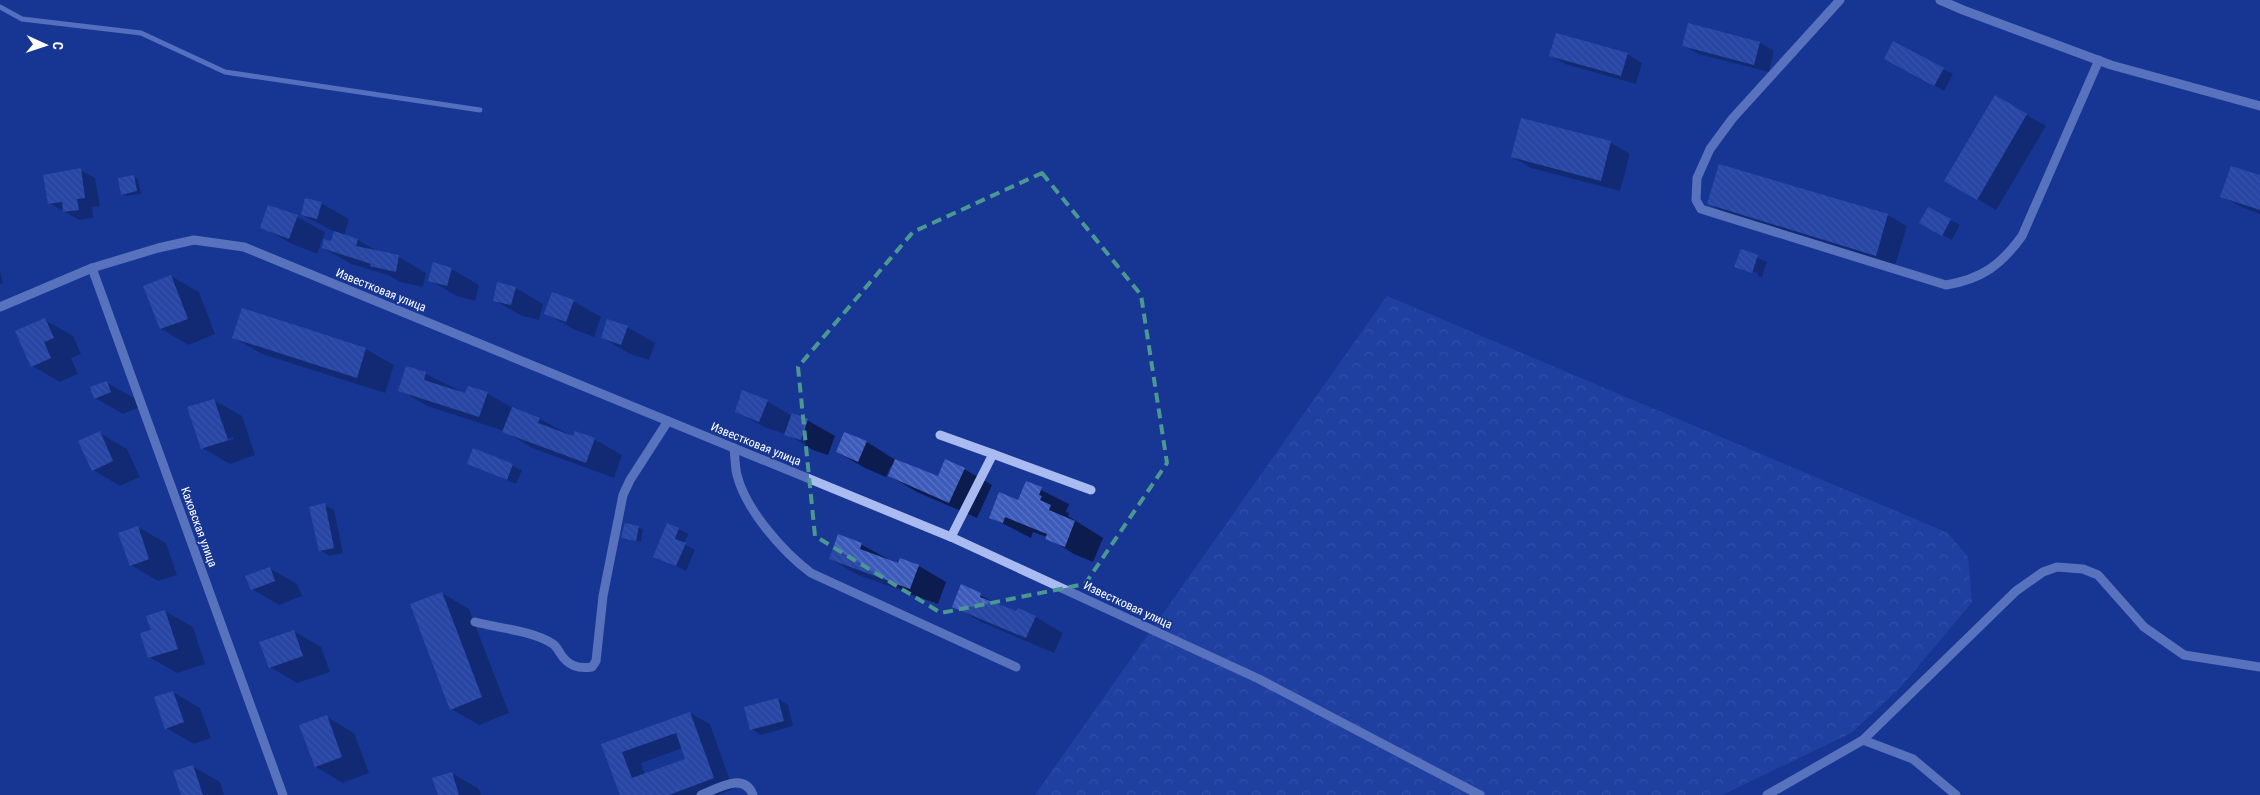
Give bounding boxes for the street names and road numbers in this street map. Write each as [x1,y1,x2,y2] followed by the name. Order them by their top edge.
[334,266,428,315] street label: Известковая улица
[709,420,803,469] street label: Известковая улица
[178,485,220,569] street label: Каховская улица
[1081,578,1175,632] street label: Известковая улица

